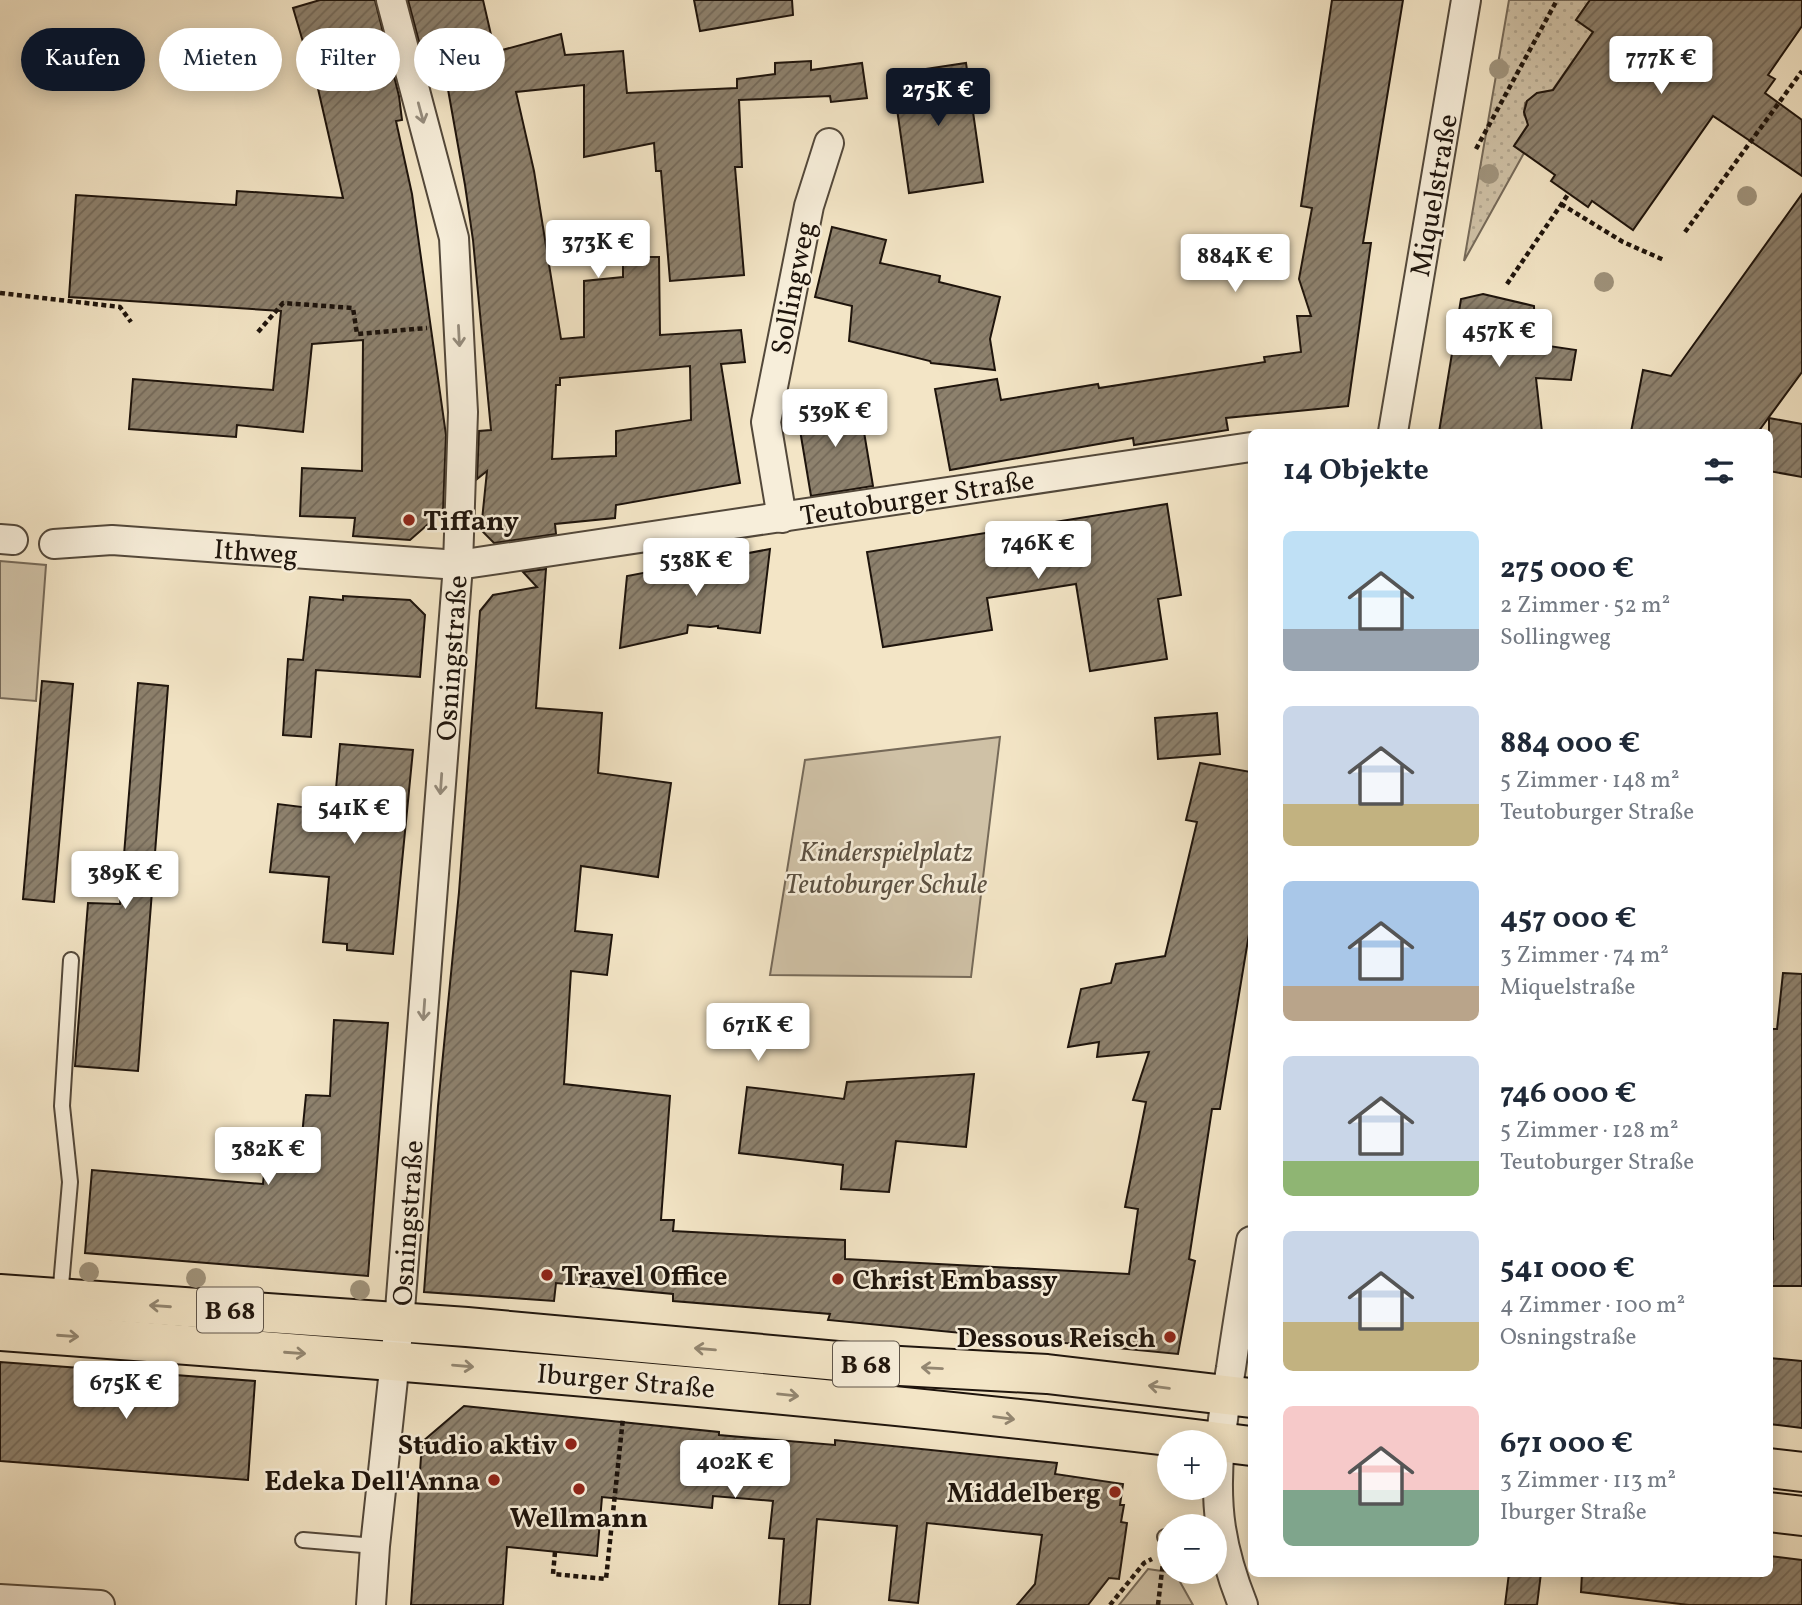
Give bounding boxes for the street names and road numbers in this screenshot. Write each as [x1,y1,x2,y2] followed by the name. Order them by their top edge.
[1402,111,1469,280] street label: Miquelstraße
[762,218,826,359] street label: Sollingweg
[798,462,1037,537] street label: Teutoburger Straße
[212,531,299,576] street label: Ithweg
[428,574,479,742] street label: Osningstraße
[384,1139,435,1307] street label: Osningstraße
[197,1288,263,1332] road number: B 68
[833,1342,899,1386] road number: B 68
[535,1355,716,1410] street label: Iburger Straße

